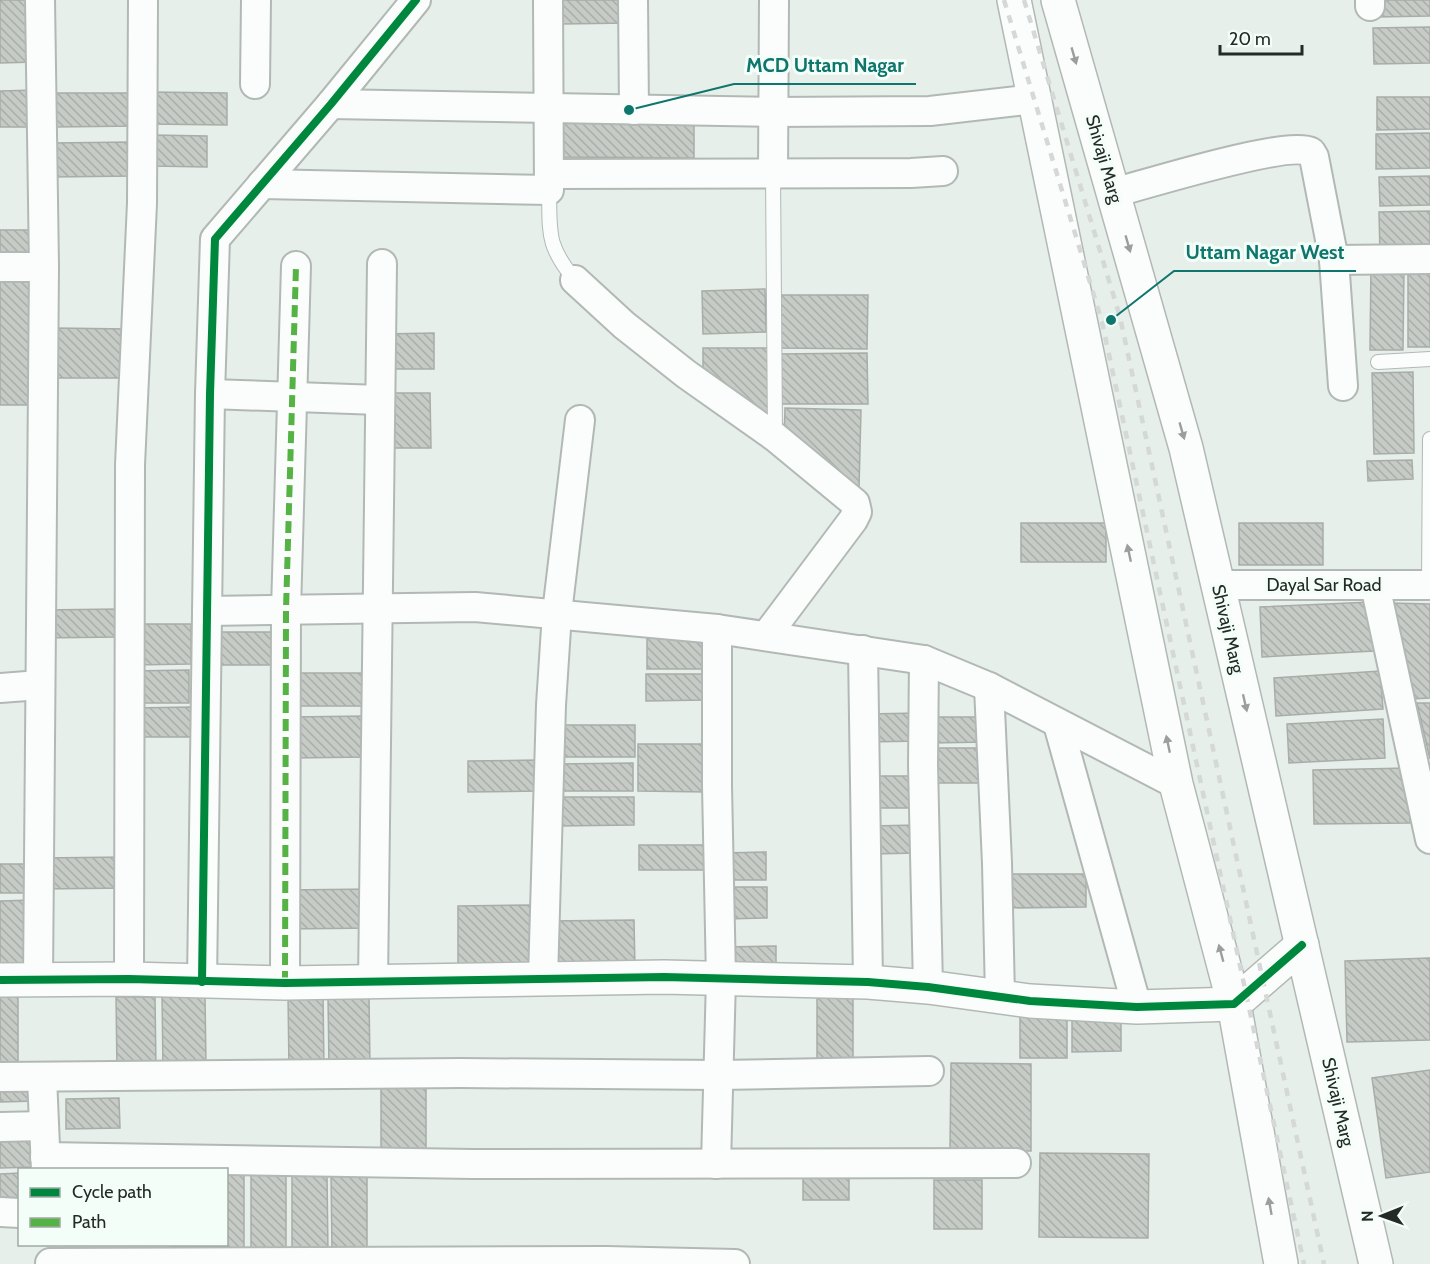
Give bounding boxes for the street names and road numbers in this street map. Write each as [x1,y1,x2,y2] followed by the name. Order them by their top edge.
[1081,112,1127,207] street label: Shivaji Marg
[1266,574,1382,596] street label: Dayal Sar Road
[1207,582,1249,677] street label: Shivaji Marg
[1317,1055,1359,1150] street label: Shivaji Marg

